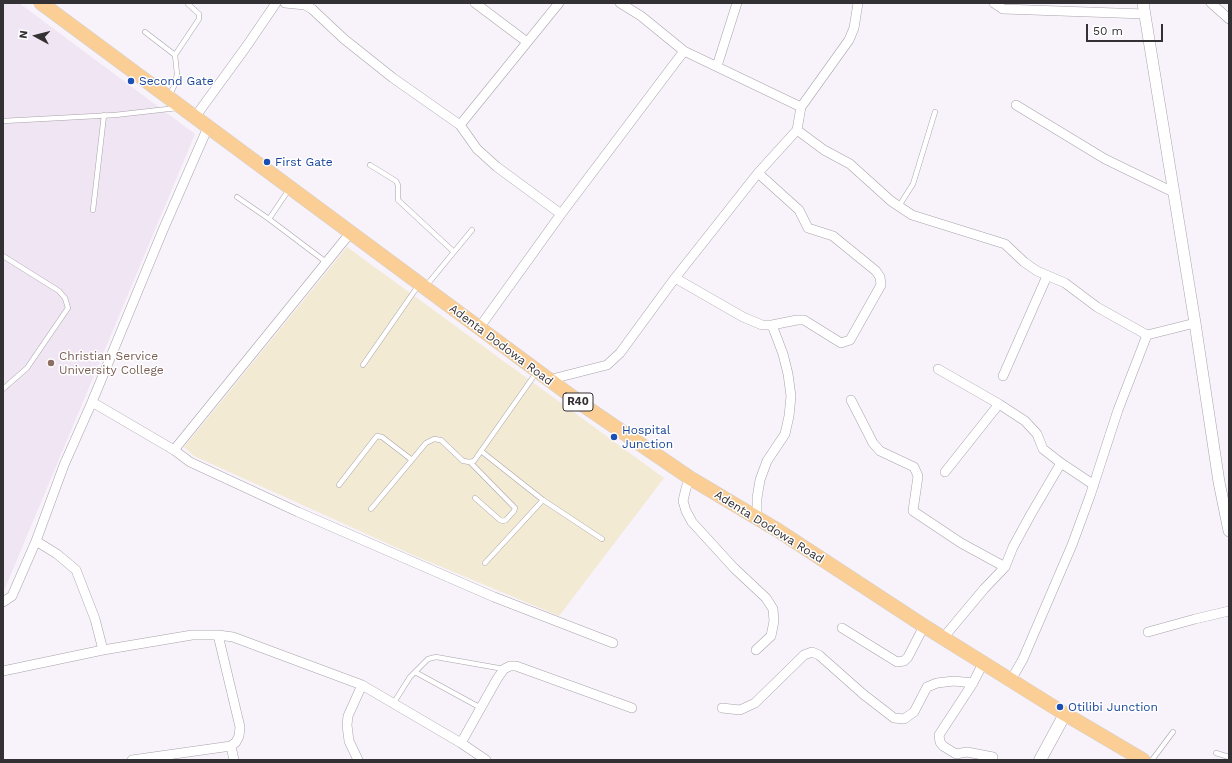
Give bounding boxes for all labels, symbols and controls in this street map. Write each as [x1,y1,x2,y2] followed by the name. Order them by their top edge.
[16,16,56,56] north arrow
[1088,16,1165,42] scale bar
[1093,24,1123,38] text: 50 m
[17,30,31,39] text: N
[139,74,214,88] place label: Second Gate
[126,76,136,86] marker: Second Gate
[275,155,333,169] place label: First Gate
[262,157,272,167] marker: First Gate
[446,301,556,389] street label: Adenta Dodowa Road
[59,349,164,377] place label: Christian Service University College
[46,358,56,368] marker: Christian Service University College
[563,393,593,411] road number: R40
[622,423,673,451] place label: Hospital Junction
[609,432,619,442] marker: Hospital Junction
[712,488,826,566] street label: Adenta Dodowa Road
[1068,700,1158,714] place label: Otilibi Junction
[1055,702,1065,712] marker: Otilibi Junction

